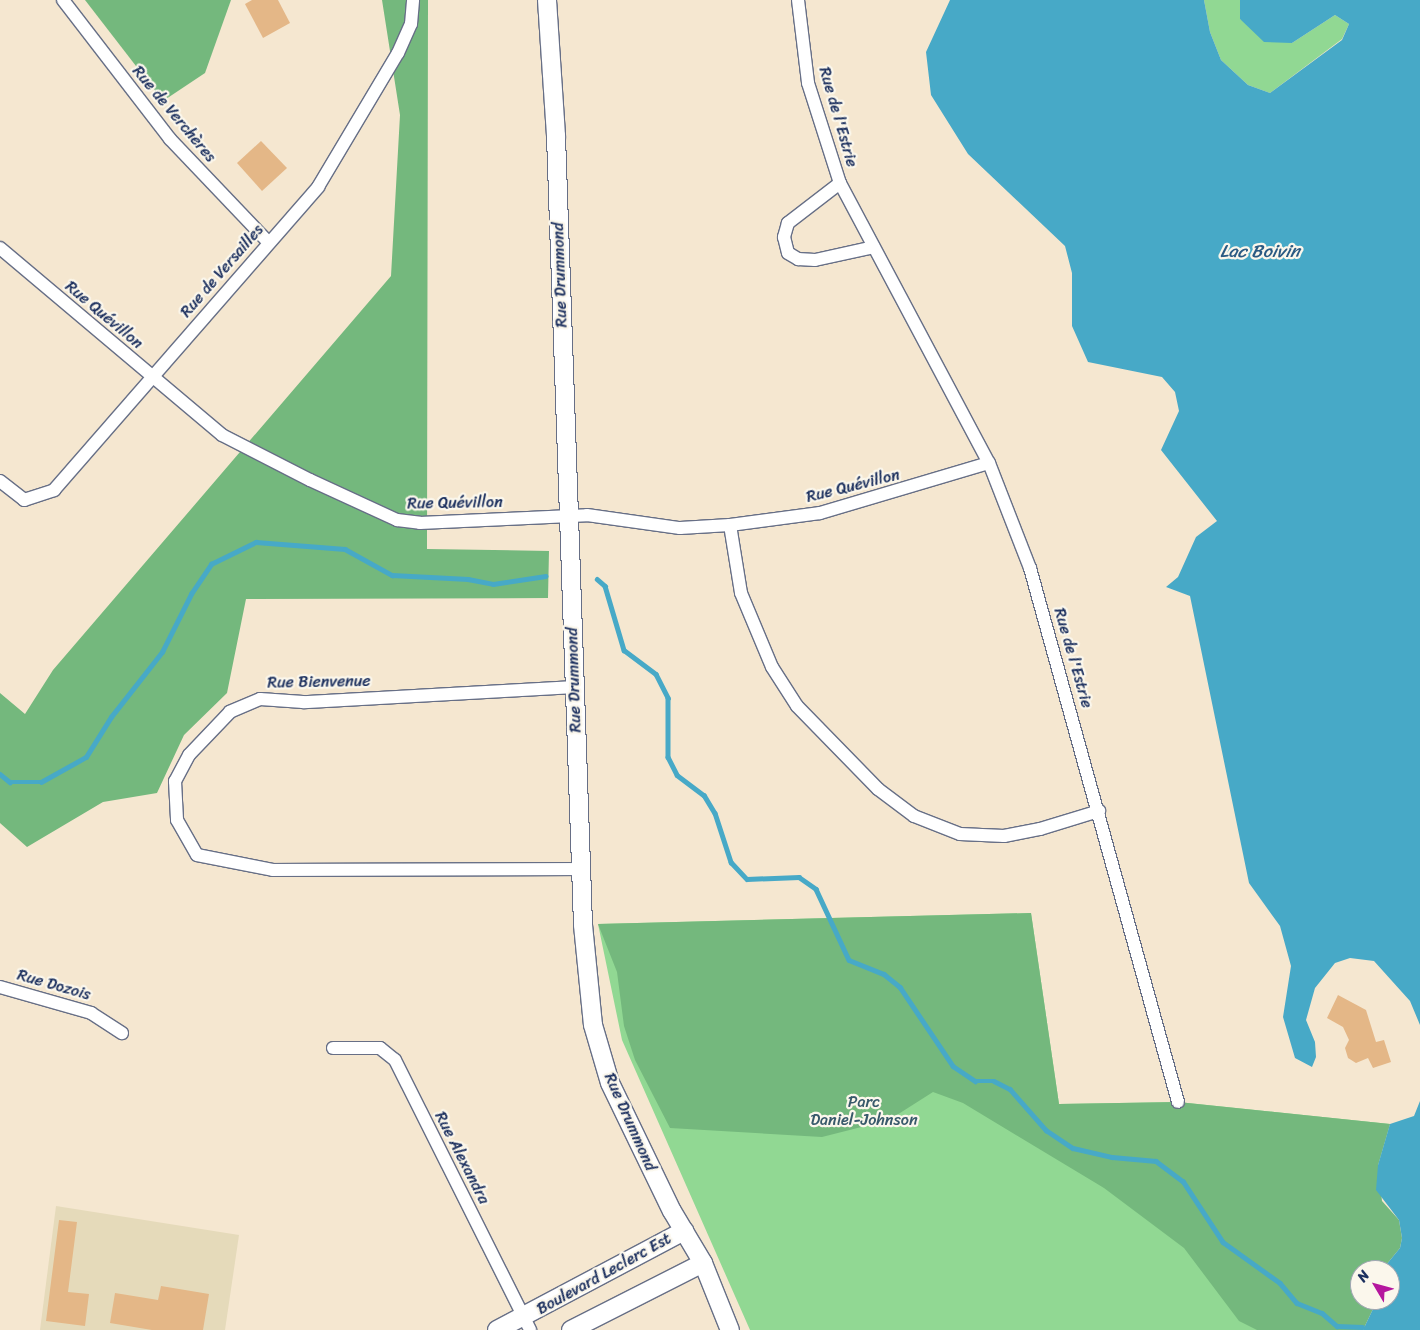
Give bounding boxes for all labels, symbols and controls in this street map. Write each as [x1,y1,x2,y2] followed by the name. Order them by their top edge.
[128,61,220,167] street label: Rue de Verchères
[814,64,862,170] street label: Rue de l'Estrie
[176,220,268,322] street label: Rue de Versailles
[549,222,571,328] street label: Rue Drummond
[1220,240,1300,262] water label: Lac Boivin
[61,277,147,353] street label: Rue Quévillon
[804,465,902,507] street label: Rue Quévillon
[407,493,503,513] street label: Rue Quévillon
[1049,605,1097,711] street label: Rue de l'Estrie
[563,627,585,733] street label: Rue Drummond
[268,672,370,692] street label: Rue Bienvenue
[15,965,93,1005] street label: Rue Dozois
[600,1070,660,1174] street label: Rue Drummond
[810,1092,918,1130] park label: Parc Daniel-Johnson
[430,1108,494,1208] street label: Rue Alexandra
[533,1229,675,1319] street label: Boulevard Leclerc Est
[1350,1260,1400,1310] north arrow
[1351,1265,1376,1288] text: N

